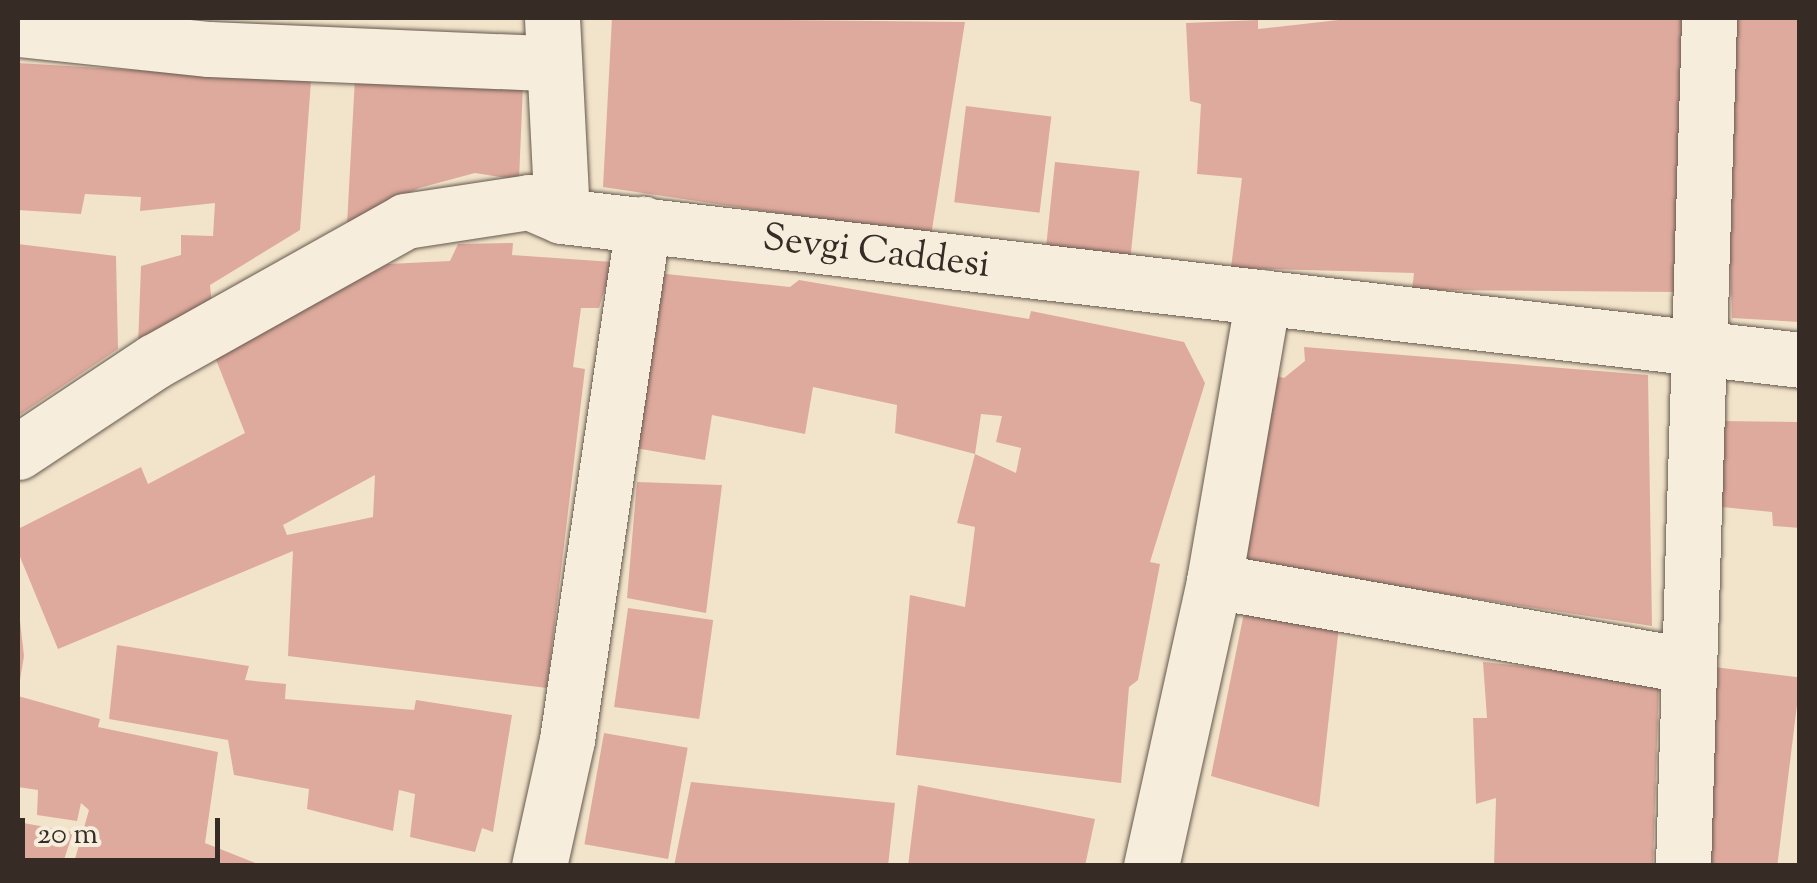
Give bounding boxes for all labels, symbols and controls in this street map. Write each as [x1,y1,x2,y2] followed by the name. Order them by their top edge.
[760,217,992,291] street label: Sevgi Caddesi
[25,798,225,860] scale bar
[37,814,98,857] text: 20 m

